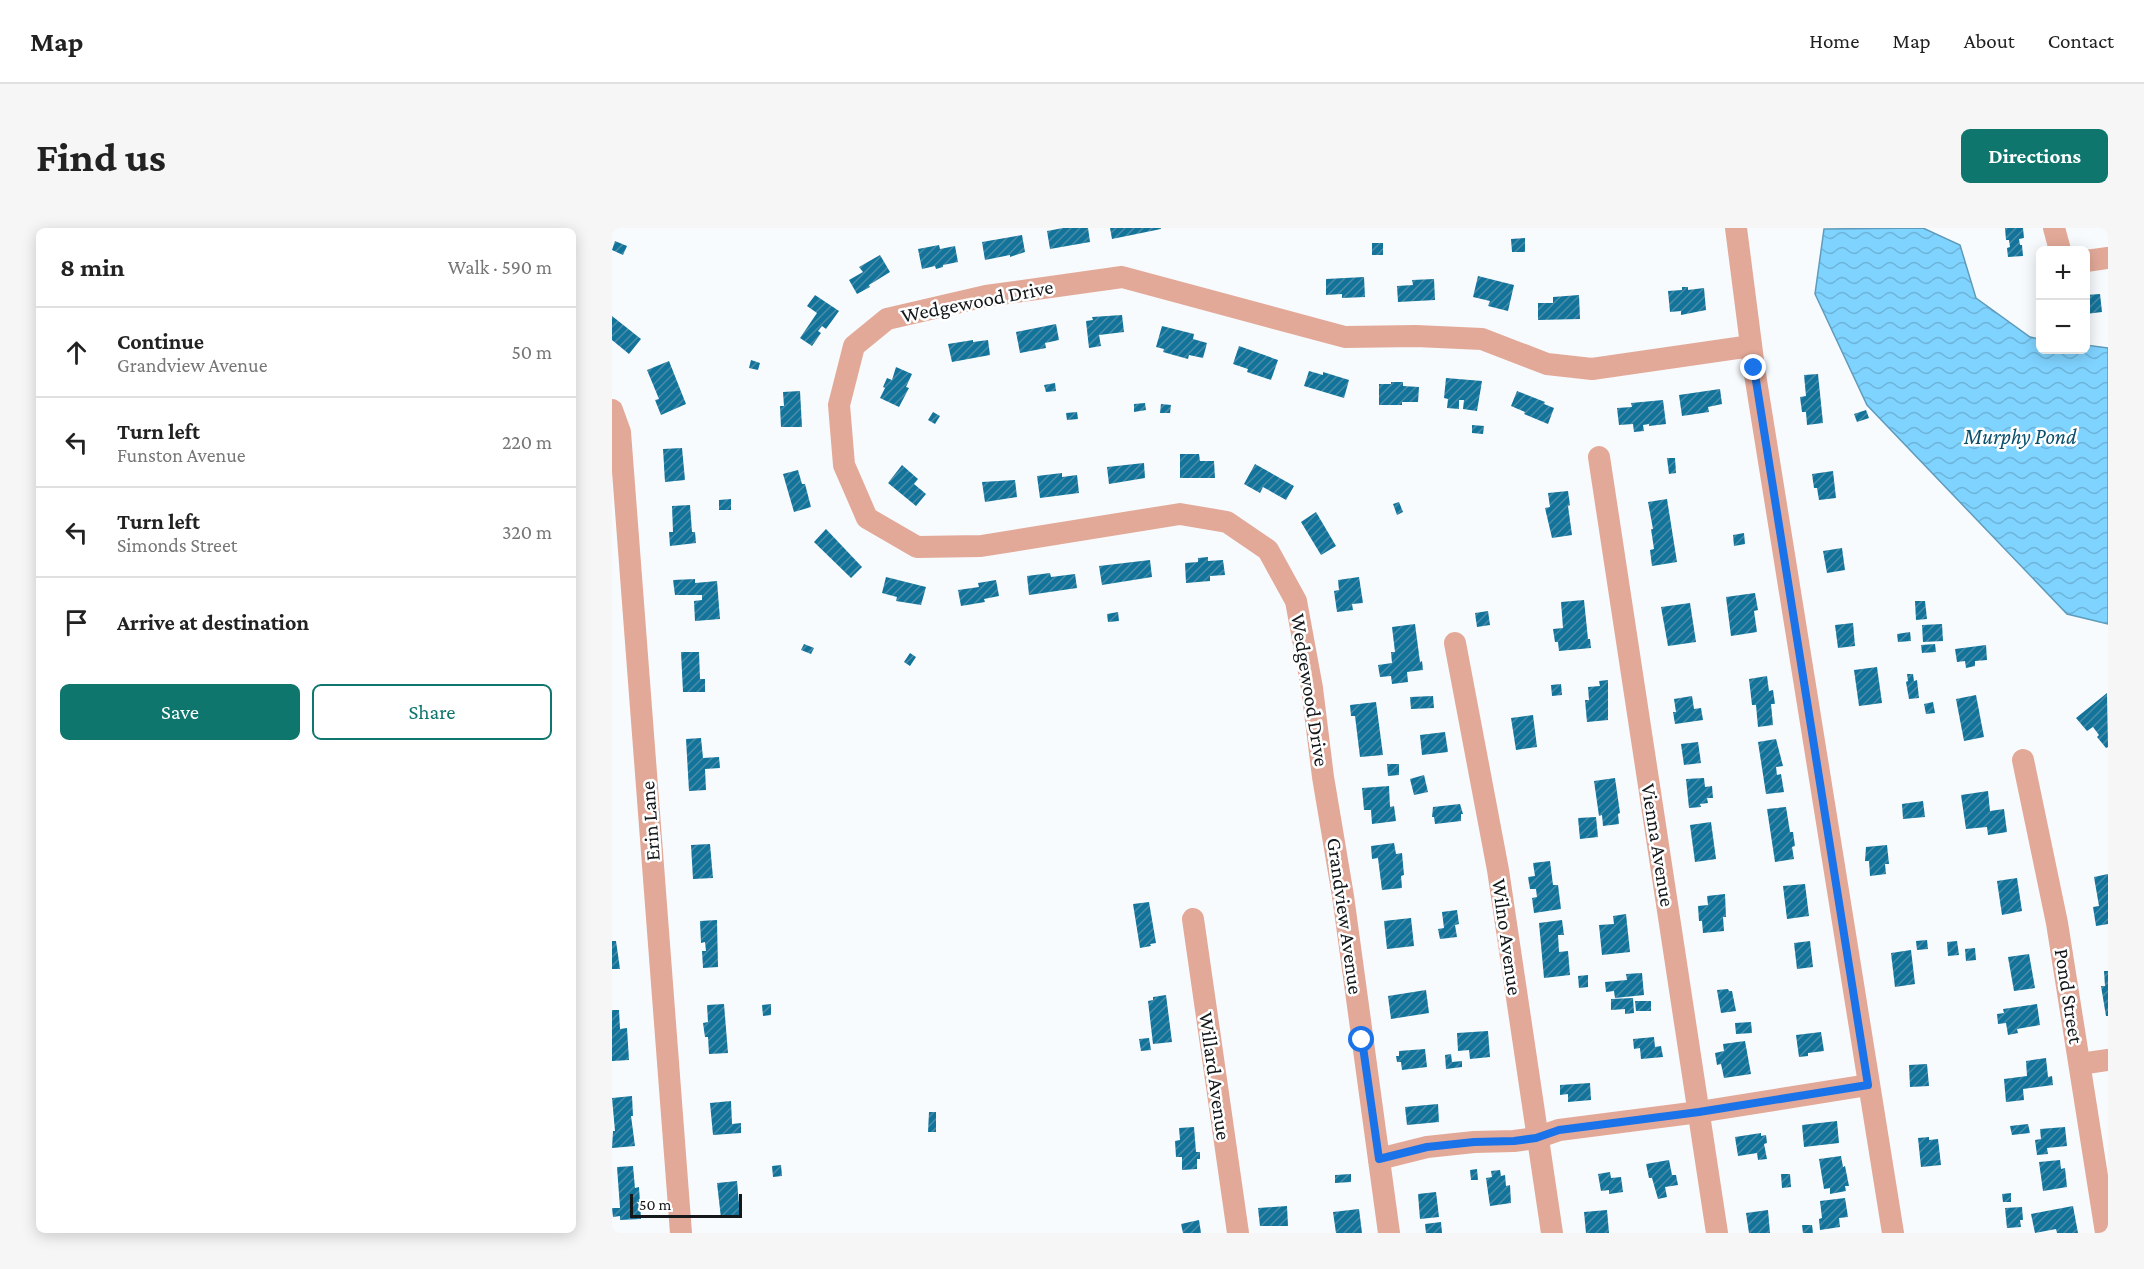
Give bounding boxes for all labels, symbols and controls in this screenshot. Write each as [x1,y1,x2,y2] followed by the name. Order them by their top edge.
[30,26,83,57] text: Map
[1809,29,1859,53] text: Home
[1892,29,1931,53] text: Map
[1964,29,2015,53] text: About
[2048,29,2114,53] text: Contact
[1961,129,2108,183] button: Directions
[36,133,166,180] text: Find us
[2036,246,2090,354] map controls
[2036,246,2090,300] button: +
[60,253,125,282] text: 8 min
[448,256,552,278] text: Walk · 590 m
[899,274,1055,328] street label: Wedgewood Drive
[2036,300,2090,354] button: −
[117,329,204,354] text: Continue
[60,336,93,369] icon: ahead
[511,341,552,363] text: 50 m
[117,354,268,376] text: Grandview Avenue
[1740,354,1766,380] route end
[117,419,200,444] text: Turn left
[1963,424,2077,449] water label: Murphy Pond
[60,426,93,459] icon: left
[502,431,552,453] text: 220 m
[117,444,246,466] text: Funston Avenue
[117,509,200,534] text: Turn left
[60,516,93,549] icon: left
[502,521,552,543] text: 320 m
[117,534,237,556] text: Simonds Street
[60,606,93,639] icon: arrive
[117,610,309,635] text: Arrive at destination
[1286,612,1334,768] street label: Wedgewood Drive
[60,684,300,740] button: Save
[312,684,552,740] button: Share
[635,780,665,862] street label: Erin Lane
[1636,782,1680,908] street label: Vienna Avenue
[1322,836,1368,996] street label: Grandview Avenue
[1487,877,1527,997] street label: Wilno Avenue
[2050,947,2089,1046] street label: Pond Street
[1194,1010,1236,1142] street label: Willard Avenue
[1348,1026,1374,1052] route start
[630,1191,742,1218] scale bar
[639,1196,671,1213] text: 50 m

